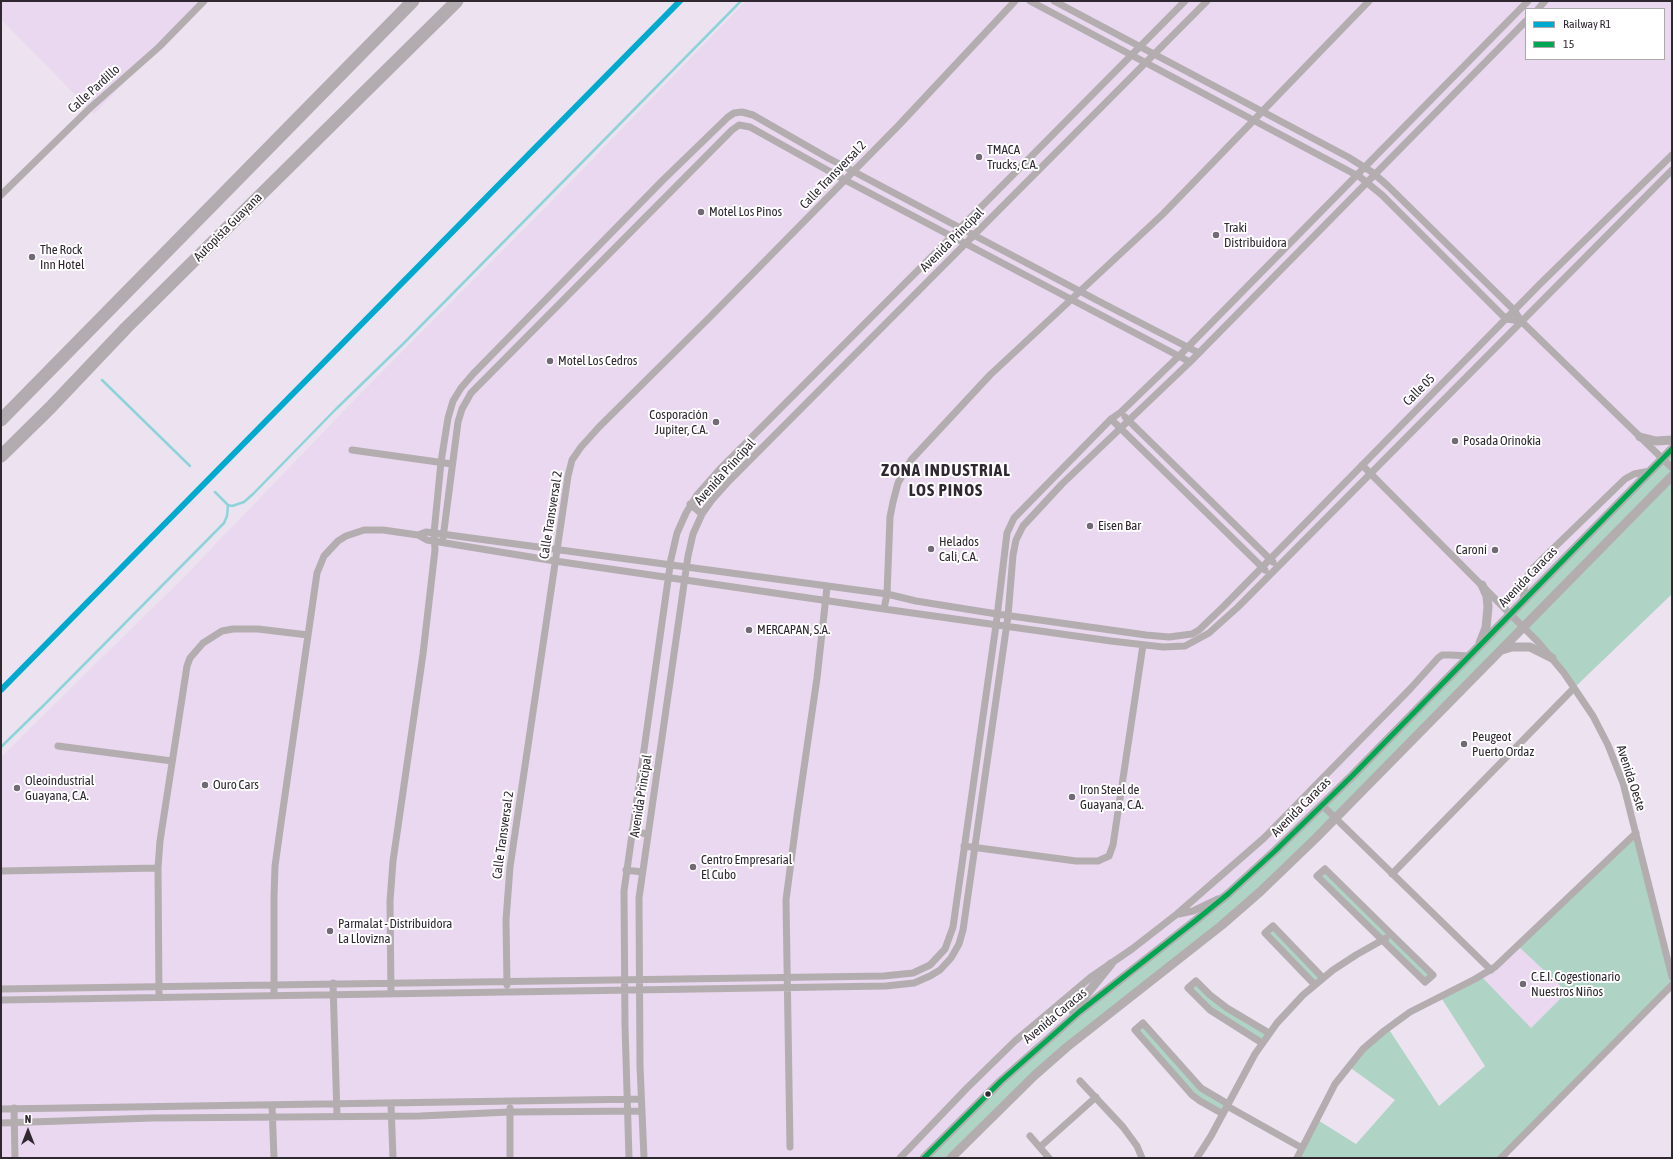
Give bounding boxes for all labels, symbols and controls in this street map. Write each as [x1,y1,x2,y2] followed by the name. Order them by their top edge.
[1525,8,1665,60] legend
[1563,17,1611,31] text: Railway R1
[1563,37,1574,51] text: 15
[65,62,123,116] street label: Calle Pardillo
[797,138,869,212] street label: Calle Transversal 2
[987,142,1038,173] place label: TMACA Trucks, C.A.
[974,152,984,162] marker: TMACA Trucks, C.A.
[190,189,266,265] street label: Autopista Guayana
[709,204,782,220] place label: Motel Los Pinos
[917,205,987,275] street label: Avenida Principal
[696,207,706,217] marker: Motel Los Pinos
[1224,220,1287,251] place label: Traki Distribuidora
[1211,230,1221,240] marker: Traki Distribuidora
[40,242,84,273] place label: The Rock Inn Hotel
[27,252,37,262] marker: The Rock Inn Hotel
[558,353,637,369] place label: Motel Los Cedros
[545,356,555,366] marker: Motel Los Cedros
[1400,371,1438,409] street label: Calle 05
[649,407,708,438] place label: Cosporación Jupiter, C.A.
[711,417,721,427] marker: Cosporación Jupiter, C.A.
[1463,433,1541,449] place label: Posada Orinokia
[691,436,759,508] street label: Avenida Principal
[1450,436,1460,446] marker: Posada Orinokia
[881,461,1011,501] district label: ZONA INDUSTRIAL LOS PINOS
[536,470,566,560] street label: Calle Transversal 2
[1098,518,1141,534] place label: Eisen Bar
[1085,521,1095,531] marker: Eisen Bar
[939,534,979,565] place label: Helados Cali, C.A.
[1456,542,1487,558] place label: Caroní
[926,544,936,554] marker: Helados Cali, C.A.
[1495,544,1561,610] street label: Avenida Caracas
[1490,545,1500,555] marker: Caroní
[757,622,830,638] place label: MERCAPAN, S.A.
[744,625,754,635] marker: MERCAPAN, S.A.
[1472,729,1534,760] place label: Peugeot Puerto Ordaz
[1459,739,1469,749] marker: Peugeot Puerto Ordaz
[1613,743,1649,813] street label: Avenida Oeste
[627,753,655,839] street label: Avenida Principal
[25,773,94,804] place label: Oleoindustrial Guayana, C.A.
[1268,774,1334,840] street label: Avenida Caracas
[213,777,259,793] place label: Ouro Cars
[200,780,210,790] marker: Ouro Cars
[1080,782,1144,813] place label: Iron Steel de Guayana, C.A.
[12,783,22,793] marker: Oleoindustrial Guayana, C.A.
[489,790,517,880] street label: Calle Transversal 2
[1067,792,1077,802] marker: Iron Steel de Guayana, C.A.
[701,852,792,883] place label: Centro Empresarial El Cubo
[688,862,698,872] marker: Centro Empresarial El Cubo
[338,916,452,947] place label: Parmalat - Distribuidora La Llovizna
[325,926,335,936] marker: Parmalat - Distribuidora La Llovizna
[1531,969,1620,1000] place label: C.E.I. Cogestionario Nuestros Niños
[1518,979,1528,989] marker: C.E.I. Cogestionario Nuestros Niños
[1020,985,1090,1047] street label: Avenida Caracas
[983,1089,993,1099] unlabelled marker
[8,1111,48,1151] north arrow
[25,1113,31,1125] text: N

